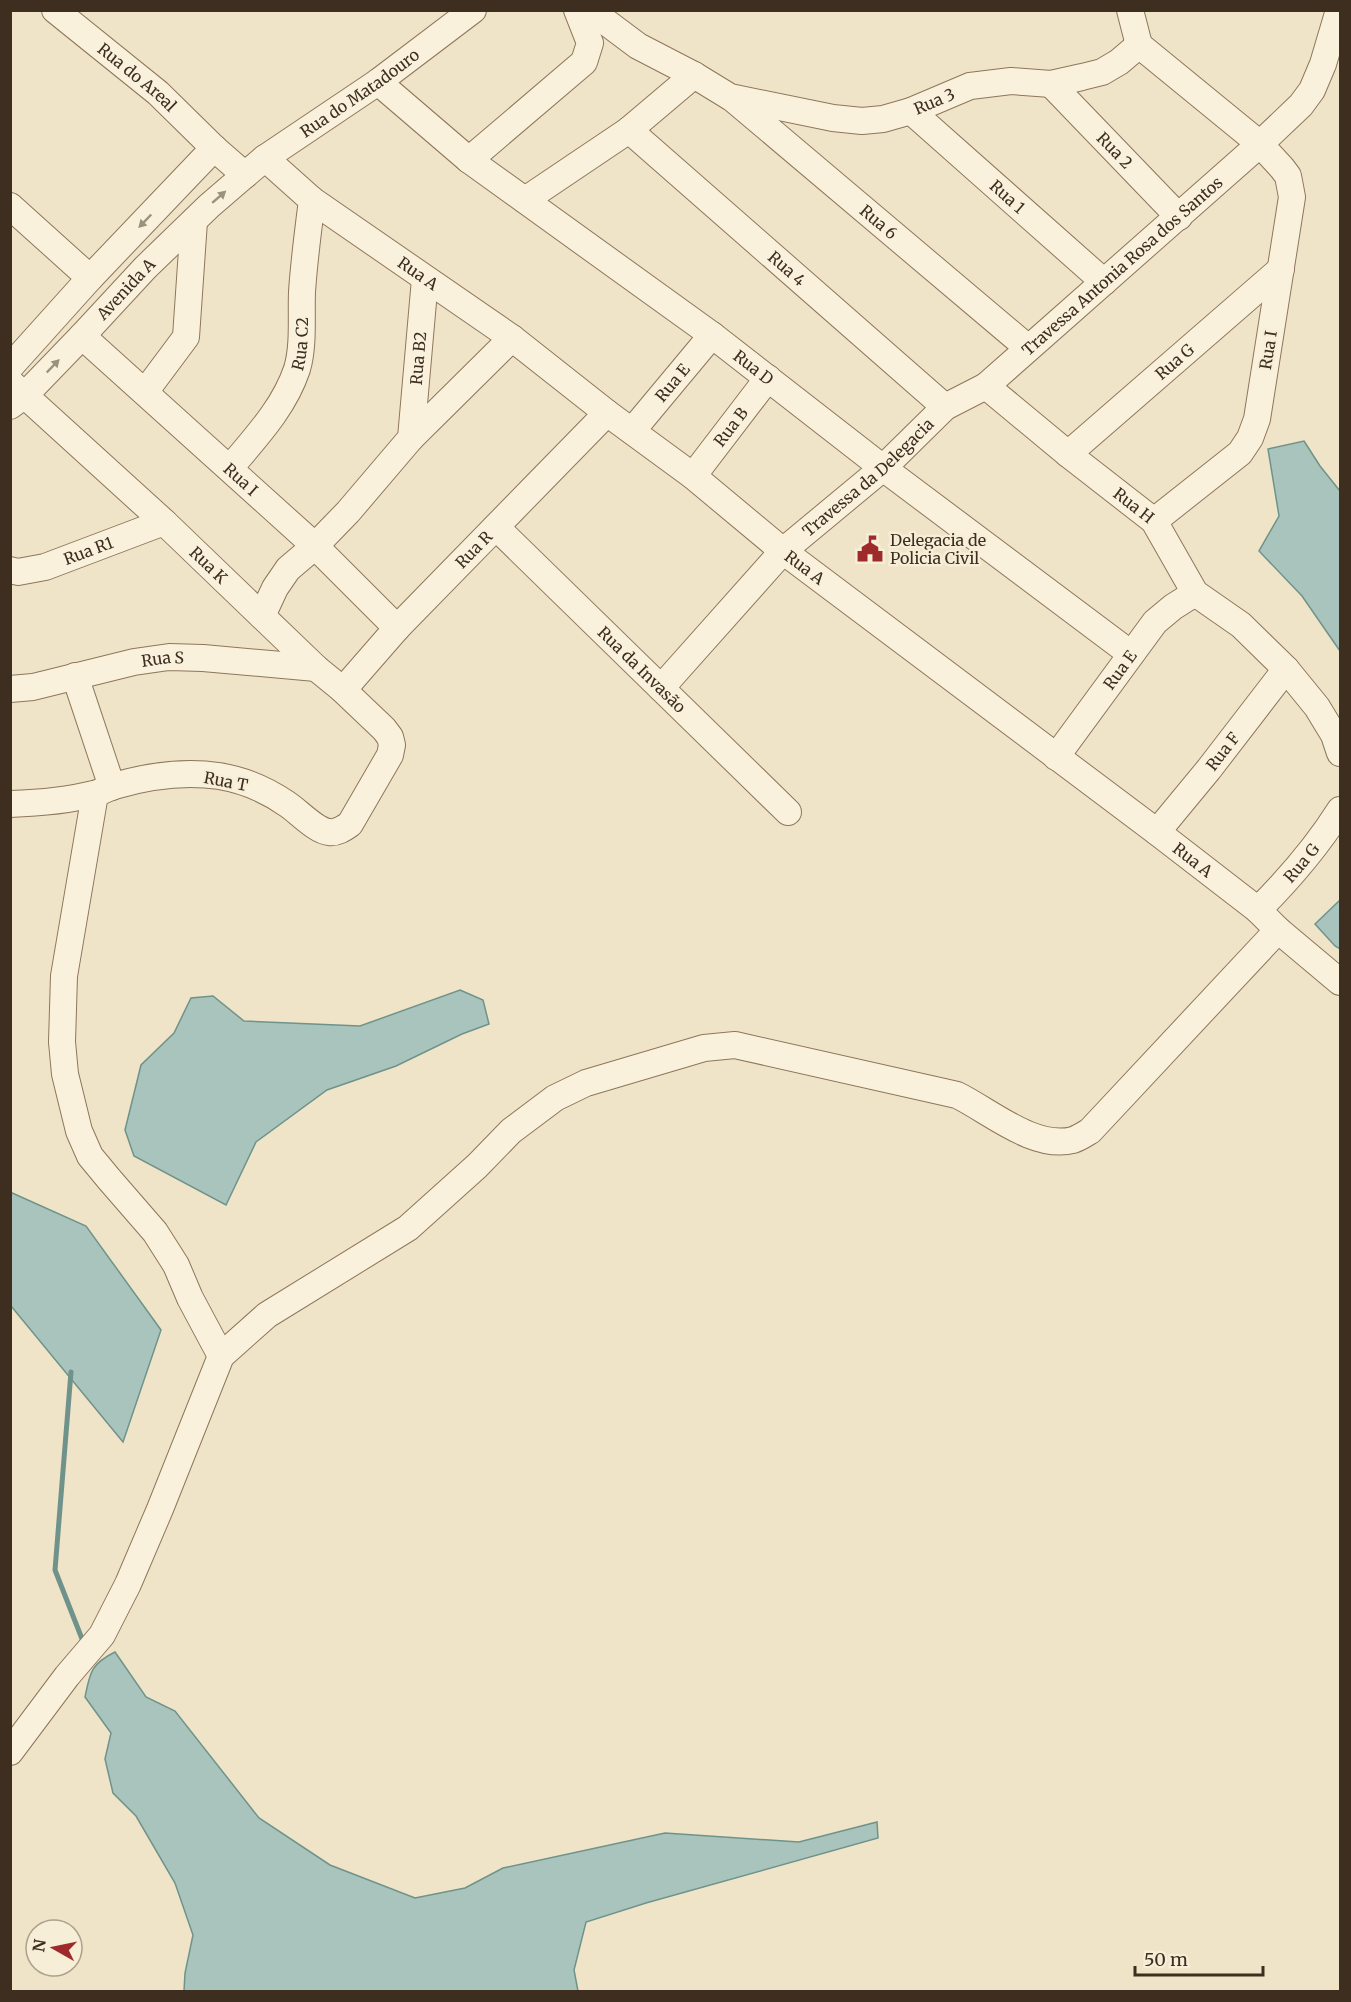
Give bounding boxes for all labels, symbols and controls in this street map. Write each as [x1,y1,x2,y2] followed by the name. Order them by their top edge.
[94,38,181,116] street label: Rua do Areal
[296,44,423,141] street label: Rua do Matadouro
[911,84,958,119] street label: Rua 3
[1093,128,1137,173] street label: Rua 2
[1018,172,1227,360] street label: Travessa Antonia Rosa dos Santos
[986,176,1029,217] street label: Rua 1
[211,191,226,204] one-way arrow
[856,200,902,244] street label: Rua 6
[138,213,152,228] one-way arrow
[764,247,810,290] street label: Rua 4
[394,252,443,295] street label: Rua A
[92,253,160,324] street label: Avenida A
[287,317,312,372] street label: Rua C2
[1255,329,1281,371] street label: Rua I
[406,331,430,386] street label: Rua B2
[1151,339,1198,384] street label: Rua G
[730,346,778,389] street label: Rua D
[45,359,59,373] one-way arrow
[651,359,694,406] street label: Rua E
[709,403,752,450] street label: Rua B
[798,414,938,541] street label: Travessa da Delegacia
[220,459,262,500] street label: Rua I
[1109,483,1158,527] street label: Rua H
[451,526,497,572] street label: Rua R
[890,530,986,568] place label: Delegacia de Policia Civil
[61,532,116,569] street label: Rua R1
[855,534,885,564] public building icon: Delegacia de Policia Civil
[186,542,232,588] street label: Rua K
[781,546,829,589] street label: Rua A
[594,622,690,717] street label: Rua da Invasão
[1099,646,1141,693] street label: Rua E
[140,647,184,671] street label: Rua S
[1202,728,1244,775] street label: Rua F
[202,767,250,795] street label: Rua T
[1169,838,1217,882] street label: Rua A
[1279,839,1323,887] street label: Rua G
[24,1918,84,1978] north arrow
[28,1937,50,1953] text: N
[1135,1939,1262,1977] scale bar
[1144,1948,1188,1971] text: 50 m

